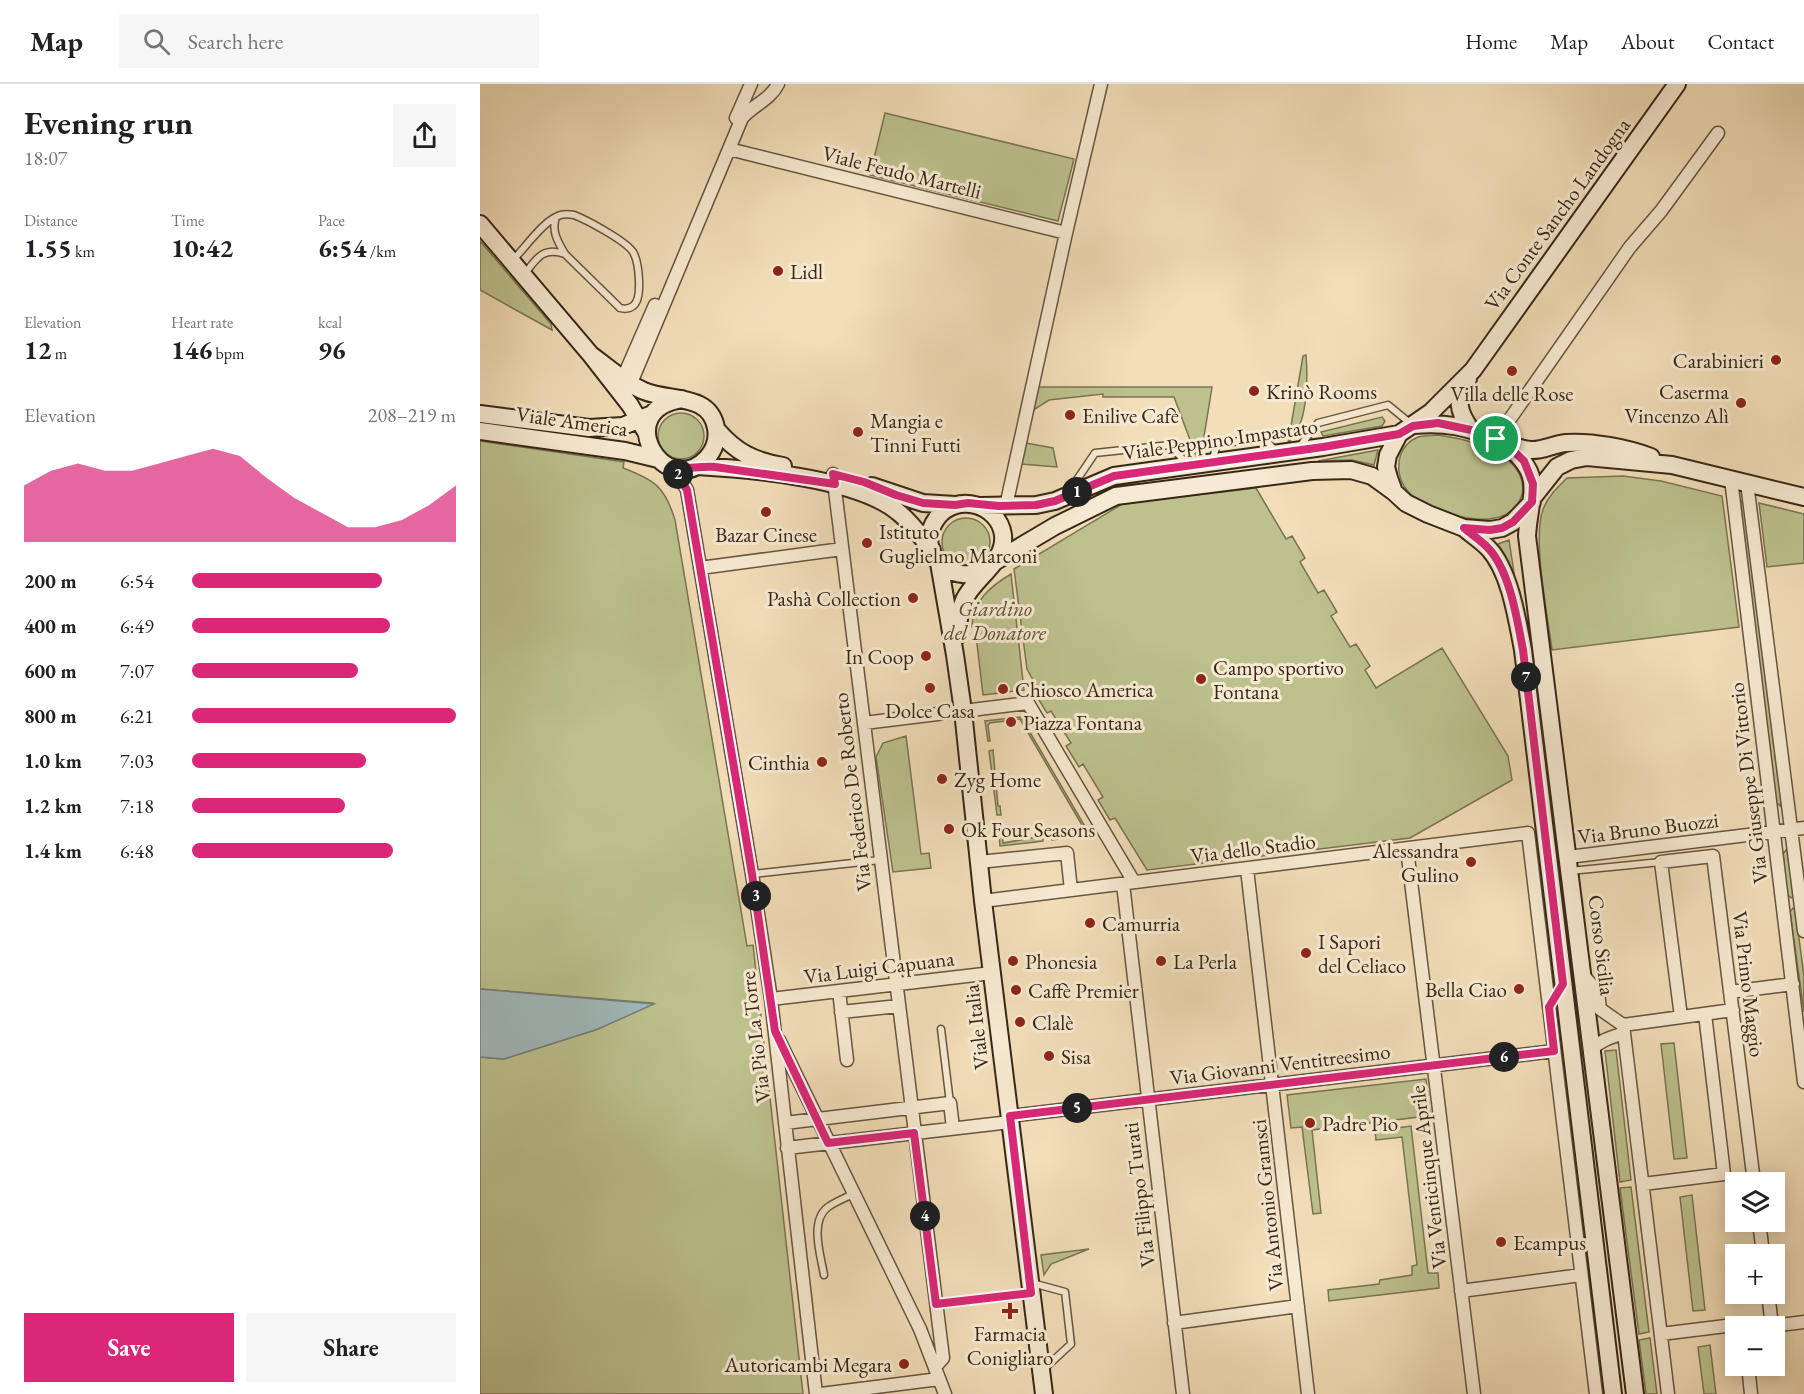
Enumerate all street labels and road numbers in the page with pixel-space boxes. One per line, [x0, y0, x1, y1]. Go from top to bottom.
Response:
street label: Via Conte Sancho Landogna [1478, 112, 1636, 316]
street label: Viale Feudo Martelli [820, 139, 984, 205]
street label: Viale America [514, 400, 630, 442]
street label: Viale Peppino Impastato [1121, 412, 1319, 466]
street label: Via Giuseppe Di Vittorio [1722, 681, 1774, 885]
street label: Via Federico De Roberto [826, 691, 878, 893]
street label: Via Bruno Buozzi [1576, 806, 1720, 850]
street label: Via dello Stadio [1189, 827, 1317, 869]
street label: Corso Sicilia [1582, 893, 1622, 997]
street label: Via Primo Maggio [1727, 910, 1771, 1058]
street label: Via Luigi Capuana [802, 944, 956, 990]
street label: Via Pio La Torre [734, 970, 776, 1104]
street label: Viale Italia [957, 982, 995, 1071]
street label: Via Giovanni Ventitreesimo [1168, 1037, 1392, 1091]
street label: Via Venticinque Aprile [1403, 1084, 1453, 1270]
street label: Via Antonio Gramsci [1245, 1118, 1289, 1292]
street label: Via Filippo Turati [1117, 1121, 1161, 1269]

